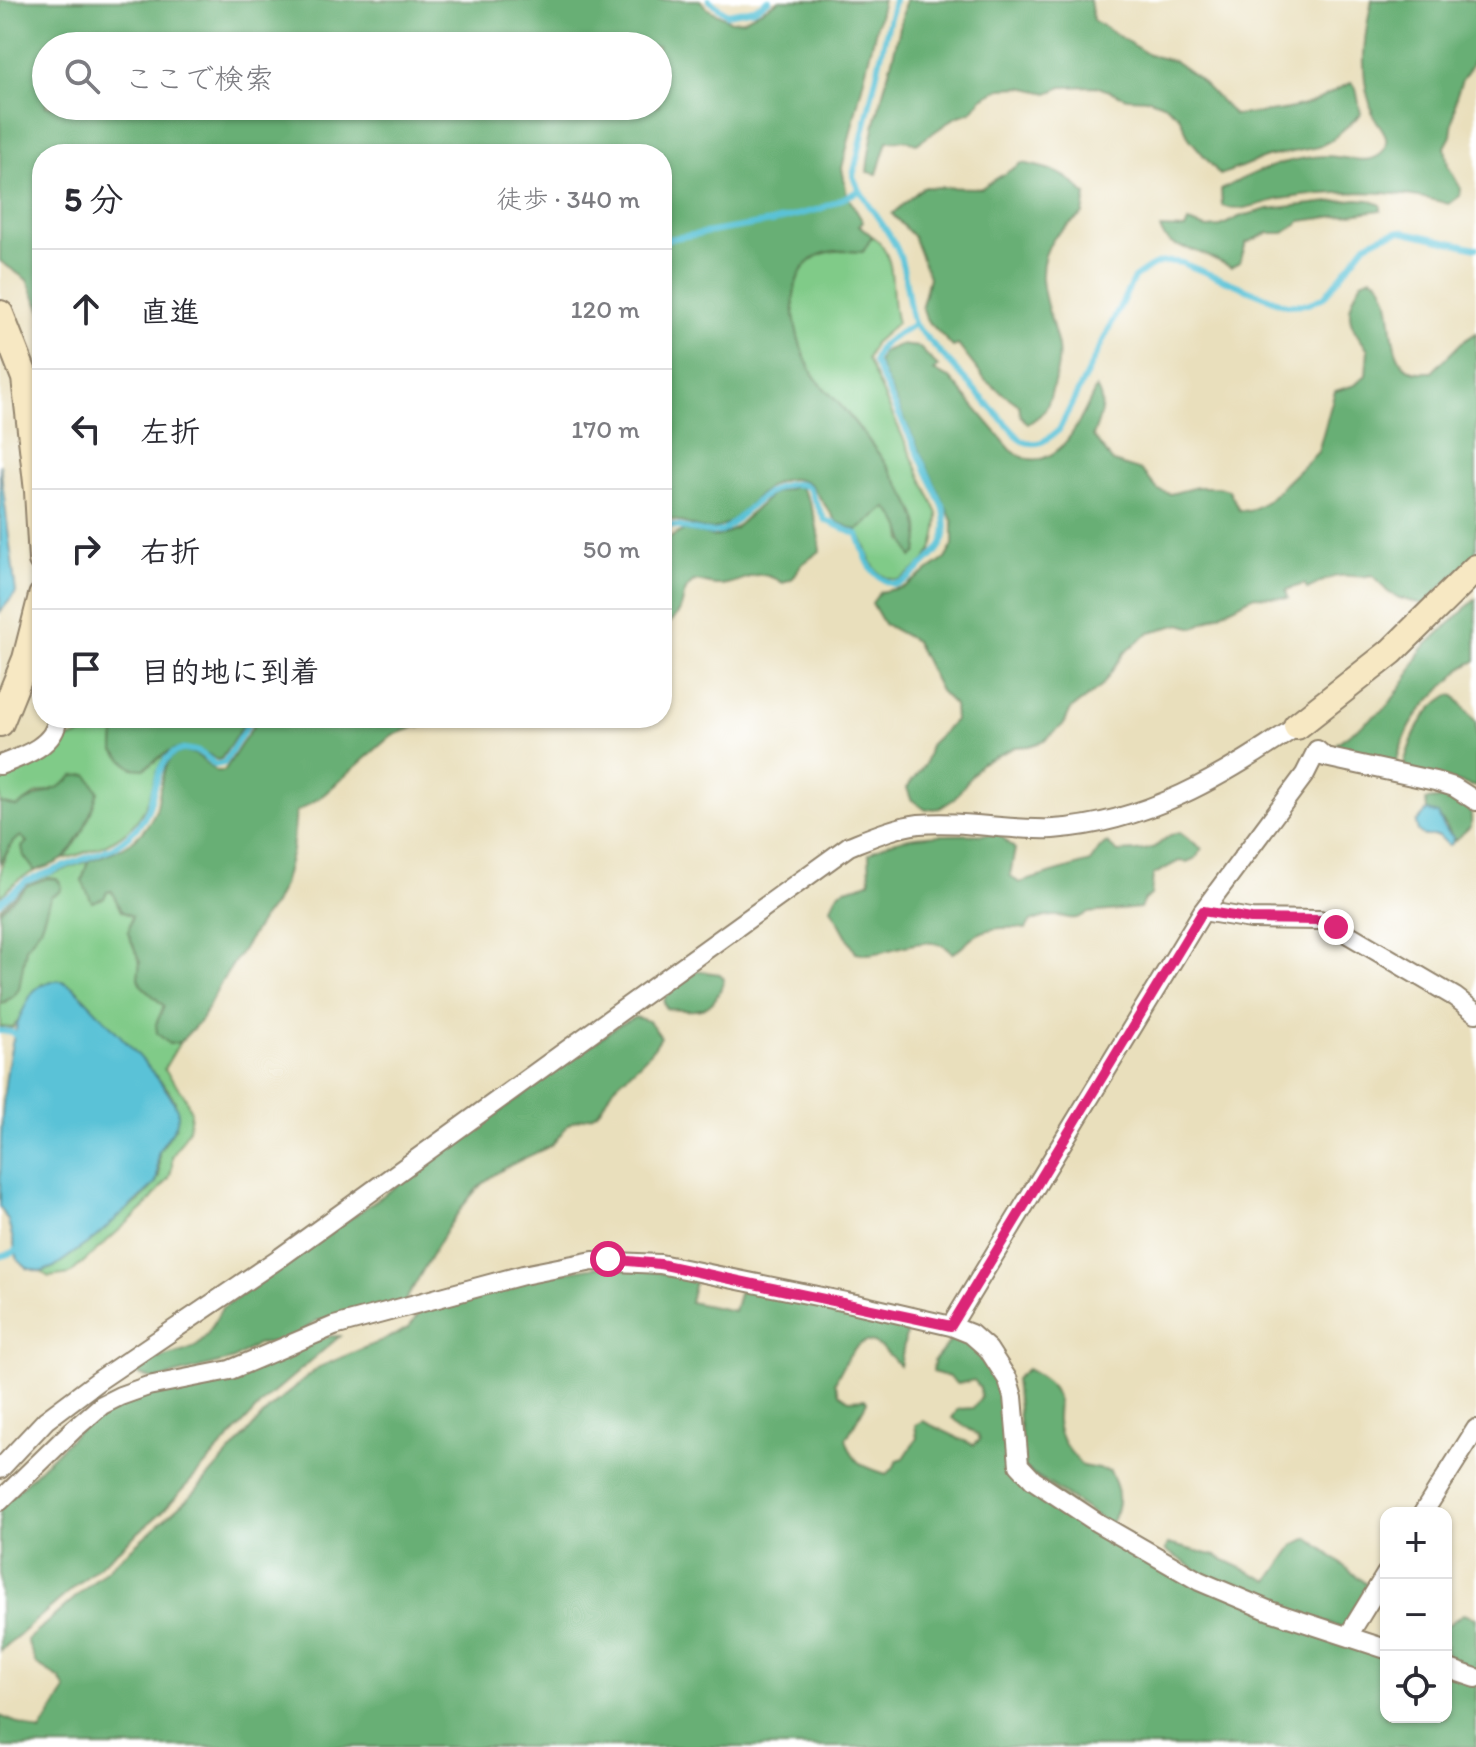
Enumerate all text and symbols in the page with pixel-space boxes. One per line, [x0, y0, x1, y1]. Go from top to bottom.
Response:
search box [32, 32, 672, 120]
icon: search [60, 54, 104, 98]
text: ここで検索 [124, 60, 274, 97]
text: 5 分 [64, 179, 124, 220]
text: 徒歩 · 340 m [497, 183, 640, 215]
icon: ahead [64, 287, 108, 331]
text: 直進 [140, 293, 200, 330]
text: 120 m [571, 293, 640, 325]
icon: left [64, 407, 108, 451]
text: 左折 [140, 413, 200, 450]
text: 170 m [571, 413, 640, 445]
icon: right [64, 527, 108, 571]
text: 右折 [140, 533, 200, 570]
text: 50 m [583, 533, 640, 565]
icon: arrive [64, 647, 108, 691]
text: 目的地に到着 [140, 653, 320, 690]
route end [1318, 909, 1354, 945]
route start [590, 1241, 626, 1277]
map controls [1380, 1507, 1452, 1723]
button: + [1380, 1507, 1452, 1579]
button: − [1380, 1579, 1452, 1651]
button: locate [1380, 1651, 1452, 1723]

